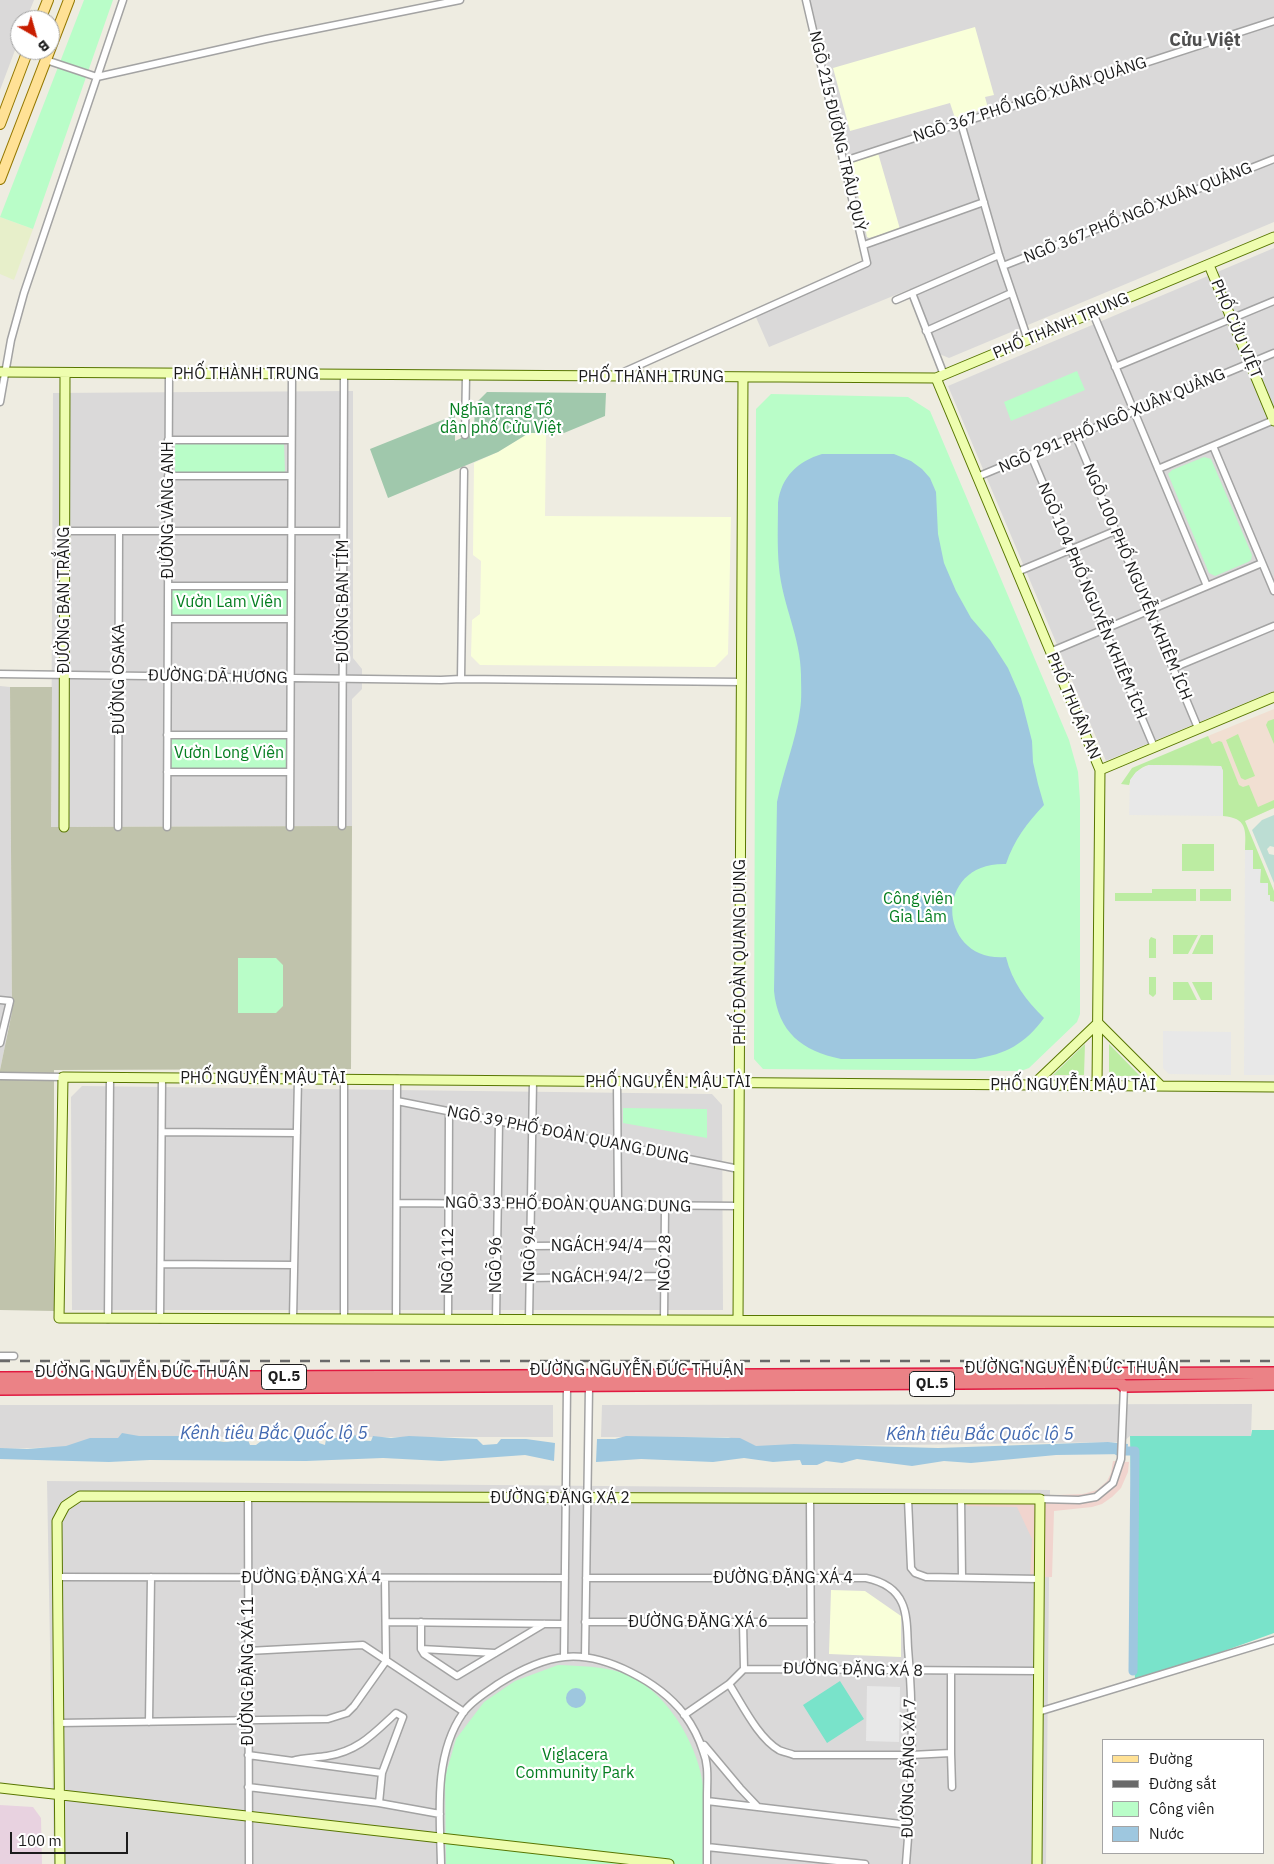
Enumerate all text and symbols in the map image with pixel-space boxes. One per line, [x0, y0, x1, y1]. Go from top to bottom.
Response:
north arrow [10, 10, 60, 60]
street label: NGÕ 215 ĐƯỜNG TRÂU QUỲ [805, 29, 869, 233]
district label: Cửu Việt [1169, 30, 1241, 52]
text: B [34, 36, 53, 56]
street label: NGÕ 367 PHỐ NGÔ XUÂN QUẢNG [911, 53, 1149, 147]
street label: NGÕ 367 PHỐ NGÔ XUÂN QUẢNG [1021, 158, 1255, 268]
street label: PHỐ CỬU VIỆT [1206, 276, 1266, 382]
street label: PHỐ THÀNH TRUNG [990, 289, 1132, 363]
street label: PHỐ THÀNH TRUNG [173, 364, 319, 384]
street label: NGÕ 291 PHỐ NGÔ XUÂN QUẢNG [996, 364, 1228, 478]
street label: PHỐ THÀNH TRUNG [578, 367, 724, 387]
park label: Nghĩa trang Tổ dân phố Cửu Việt [440, 400, 562, 438]
street label: ĐƯỜNG VÀNG ANH [158, 441, 178, 579]
street label: NGÕ 100 PHỐ NGUYỄN KHIÊM ÍCH [1078, 461, 1196, 703]
street label: NGÕ 104 PHỐ NGUYỄN KHIÊM ÍCH [1033, 480, 1151, 722]
street label: ĐƯỜNG BAN TRẮNG [54, 527, 74, 673]
street label: ĐƯỜNG BAN TÍM [333, 539, 353, 663]
park label: Vườn Lam Viên [176, 592, 282, 612]
street label: ĐƯỜNG OSAKA [109, 624, 129, 734]
street label: PHỐ THUẬN AN [1042, 650, 1104, 762]
street label: ĐƯỜNG DÃ HƯƠNG [148, 666, 288, 688]
park label: Vườn Long Viên [174, 743, 284, 763]
street label: PHỐ ĐOÀN QUANG DUNG [730, 859, 750, 1045]
park label: Công viên Gia Lâm [883, 889, 953, 927]
street label: PHỐ NGUYỄN MẬU TÀI [180, 1068, 346, 1088]
street label: PHỐ NGUYỄN MẬU TÀI [585, 1072, 751, 1092]
street label: PHỐ NGUYỄN MẬU TÀI [990, 1075, 1156, 1095]
street label: NGÕ 39 PHỐ ĐOÀN QUANG DUNG [445, 1102, 691, 1168]
street label: NGÕ 33 PHỐ ĐOÀN QUANG DUNG [445, 1193, 691, 1217]
street label: NGÕ 94 [520, 1225, 540, 1283]
street label: NGÕ 112 [438, 1228, 458, 1294]
street label: NGÕ 28 [655, 1234, 675, 1292]
street label: NGÁCH 94/4 [551, 1236, 643, 1256]
street label: NGÕ 96 [486, 1237, 506, 1293]
street label: NGÁCH 94/2 [551, 1267, 643, 1287]
street label: ĐƯỜNG NGUYỄN ĐỨC THUẬN [965, 1358, 1179, 1378]
street label: ĐƯỜNG NGUYỄN ĐỨC THUẬN [530, 1360, 744, 1380]
street label: ĐƯỜNG NGUYỄN ĐỨC THUẬN [35, 1362, 249, 1382]
road number: QL.5 [262, 1364, 306, 1390]
road number: QL.5 [910, 1372, 954, 1396]
water label: Kênh tiêu Bắc Quốc lộ 5 [180, 1423, 368, 1445]
water label: Kênh tiêu Bắc Quốc lộ 5 [886, 1424, 1074, 1446]
street label: ĐƯỜNG ĐẶNG XÁ 2 [490, 1488, 630, 1508]
street label: ĐƯỜNG ĐẶNG XÁ 4 [241, 1568, 381, 1588]
street label: ĐƯỜNG ĐẶNG XÁ 4 [713, 1568, 853, 1588]
street label: ĐƯỜNG ĐẶNG XÁ 11 [238, 1596, 258, 1746]
street label: ĐƯỜNG ĐẶNG XÁ 6 [628, 1612, 768, 1632]
street label: ĐƯỜNG ĐẶNG XÁ 8 [783, 1659, 923, 1681]
street label: ĐƯỜNG ĐẶNG XÁ 7 [898, 1698, 920, 1838]
legend [1102, 1739, 1264, 1854]
park label: Viglacera Community Park [516, 1745, 634, 1783]
text: Đường [1149, 1749, 1192, 1768]
text: Đường sắt [1149, 1774, 1217, 1793]
text: Công viên [1149, 1799, 1215, 1818]
scale bar [12, 1822, 130, 1854]
text: Nước [1149, 1824, 1184, 1843]
text: 100 m [18, 1831, 62, 1850]

